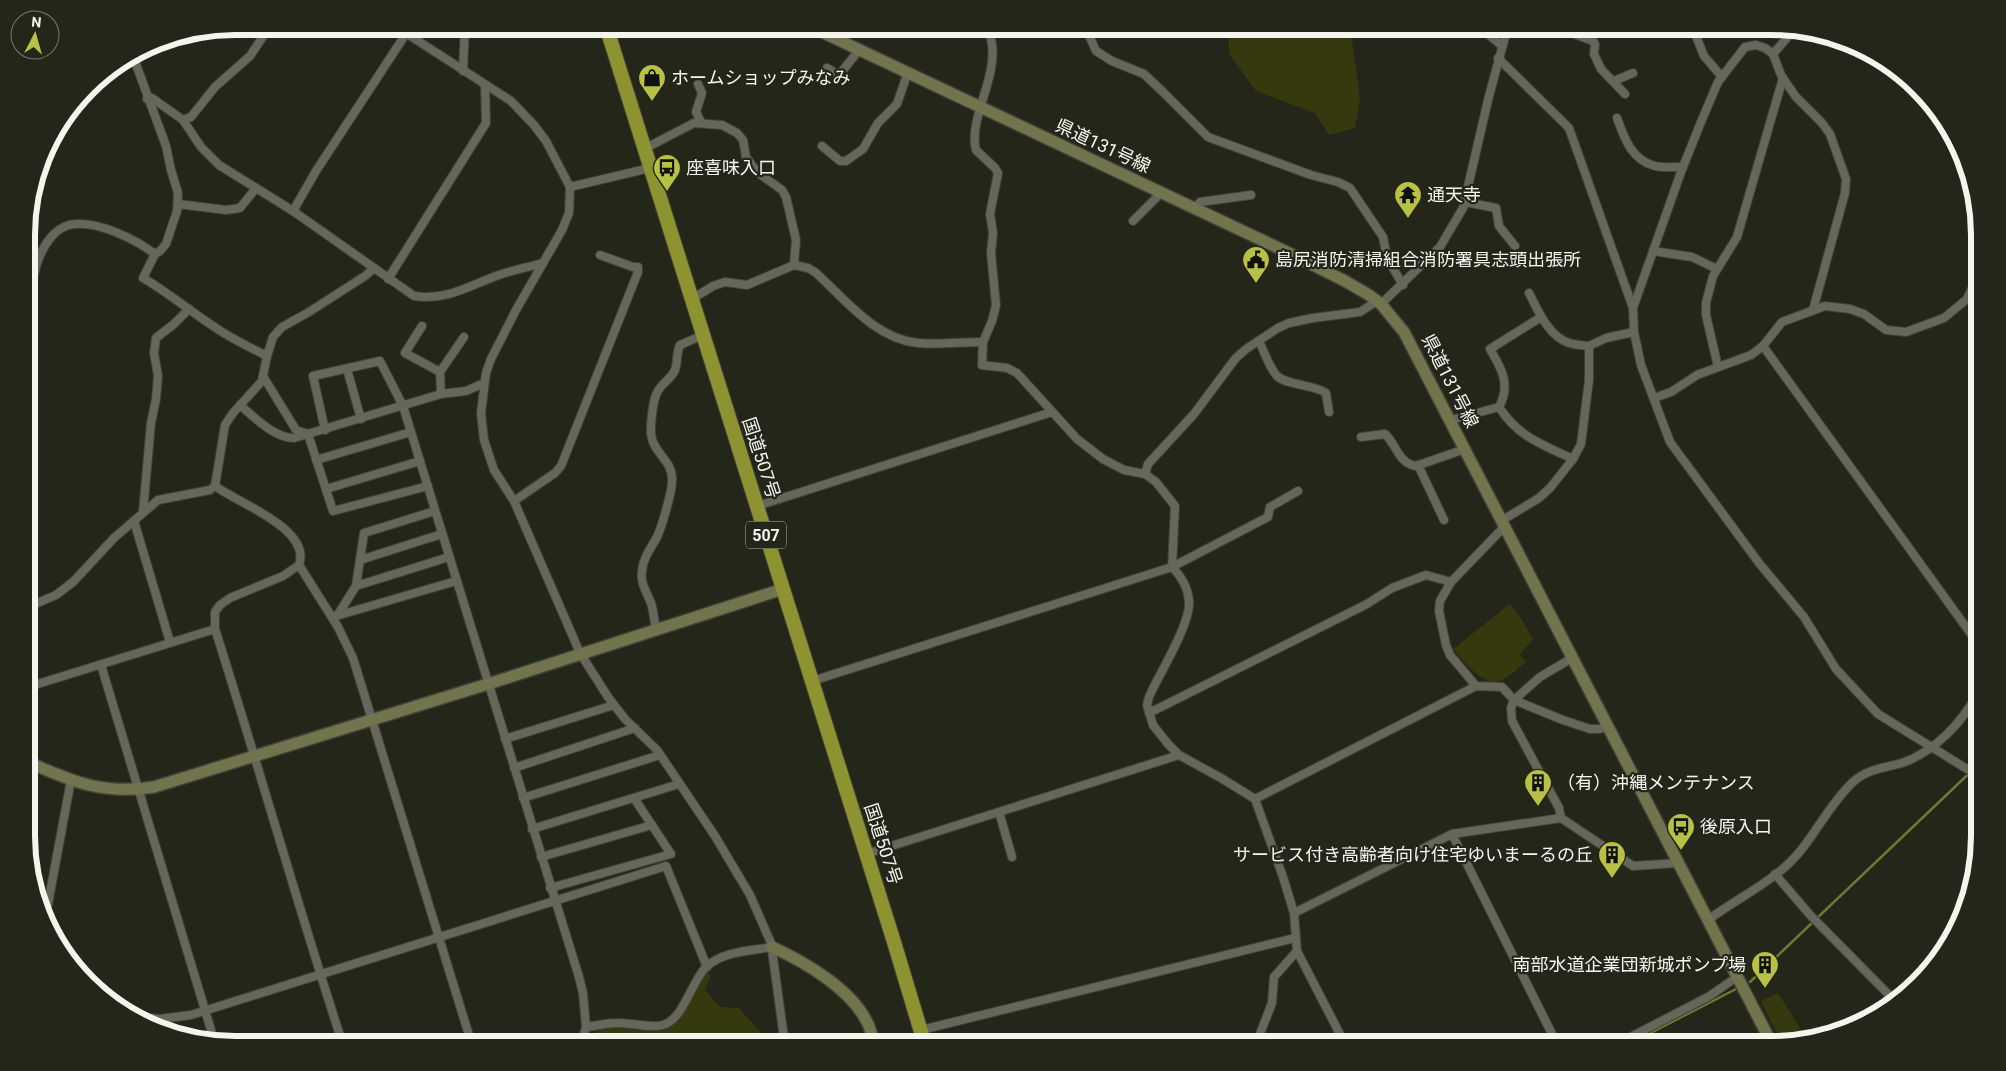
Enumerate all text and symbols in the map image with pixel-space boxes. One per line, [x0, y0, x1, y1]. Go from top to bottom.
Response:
north arrow [10, 10, 60, 60]
text: N [31, 14, 42, 31]
shop icon: ホームショップみなみ [637, 63, 667, 102]
place label: ホームショップみなみ [671, 67, 850, 88]
street label: 県道131号線 [1052, 114, 1154, 177]
bus stop icon: 座喜味入口 [652, 153, 682, 192]
place label: 座喜味入口 [686, 157, 776, 178]
temple icon: 通天寺 [1393, 180, 1423, 219]
place label: 通天寺 [1427, 184, 1481, 205]
public building icon: 島尻消防清掃組合消防署具志頭出張所 [1241, 245, 1271, 284]
place label: 島尻消防清掃組合消防署具志頭出張所 [1275, 249, 1581, 270]
street label: 県道131号線 [1418, 330, 1483, 431]
street label: 国道507号 [738, 414, 784, 501]
road number: 507 [746, 522, 786, 548]
building icon: （有）沖縄メンテナンス [1523, 768, 1553, 807]
place label: （有）沖縄メンテナンス [1557, 772, 1755, 793]
street label: 国道507号 [860, 800, 906, 887]
bus stop icon: 後原入口 [1666, 812, 1696, 851]
place label: 後原入口 [1700, 816, 1772, 837]
building icon: サービス付き高齢者向け住宅ゆいまーるの丘 [1597, 840, 1627, 879]
place label: サービス付き高齢者向け住宅ゆいまーるの丘 [1233, 844, 1593, 865]
building icon: 南部水道企業団新城ポンプ場 [1750, 950, 1780, 989]
place label: 南部水道企業団新城ポンプ場 [1513, 954, 1746, 975]

